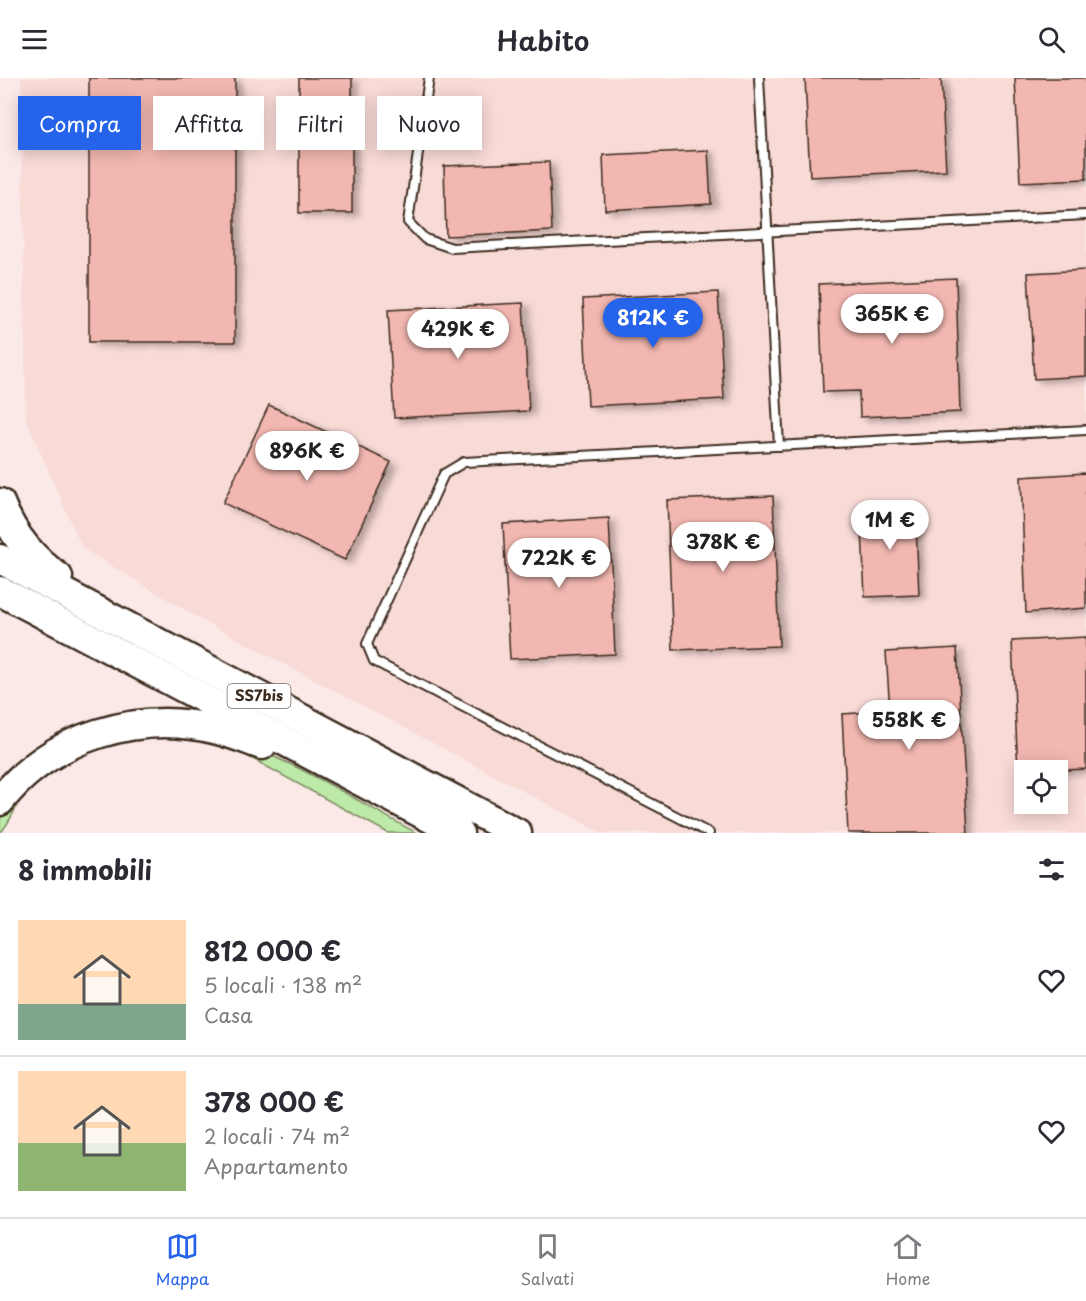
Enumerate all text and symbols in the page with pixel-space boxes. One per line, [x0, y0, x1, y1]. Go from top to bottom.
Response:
text: Habito [497, 19, 589, 60]
icon: menu [18, 23, 51, 56]
icon: search [1035, 23, 1068, 56]
chip: Compra [18, 96, 141, 150]
chip: Affitta [153, 96, 264, 150]
chip: Filtri [276, 96, 365, 150]
chip: Nuovo [377, 96, 482, 150]
pin: 365K € [843, 294, 941, 345]
pin: 812K € [604, 298, 702, 349]
text: 365K € [855, 298, 929, 328]
text: 812K € [617, 302, 689, 332]
pin: 429K € [409, 309, 507, 360]
text: 429K € [421, 313, 495, 343]
pin: 896K € [258, 431, 356, 482]
text: 896K € [269, 435, 345, 465]
pin: 1M € [854, 500, 926, 551]
text: 1M € [865, 504, 915, 534]
pin: 378K € [674, 522, 772, 573]
text: 378K € [686, 526, 760, 556]
pin: 722K € [510, 538, 608, 589]
text: 722K € [521, 542, 597, 572]
road number: SS7bis [228, 684, 290, 708]
pin: 558K € [860, 700, 958, 751]
text: 558K € [872, 704, 946, 734]
map controls [1014, 760, 1068, 814]
button: locate [1014, 760, 1068, 814]
text: 8 immobili [18, 850, 152, 889]
icon: filters [1035, 853, 1068, 886]
text: 812 000 € [204, 931, 341, 970]
icon: home [66, 944, 138, 1016]
icon: heart [1035, 964, 1068, 997]
text: 5 locali · 138 m² [204, 970, 362, 1000]
text: Casa [204, 1000, 253, 1030]
text: 378 000 € [204, 1082, 344, 1121]
icon: home [66, 1095, 138, 1167]
icon: heart [1035, 1115, 1068, 1148]
text: 2 locali · 74 m² [204, 1121, 350, 1151]
text: Appartamento [204, 1151, 348, 1181]
tab: Mappa [156, 1230, 209, 1290]
tab: Salvati [521, 1230, 574, 1290]
tab: Home [886, 1230, 930, 1290]

